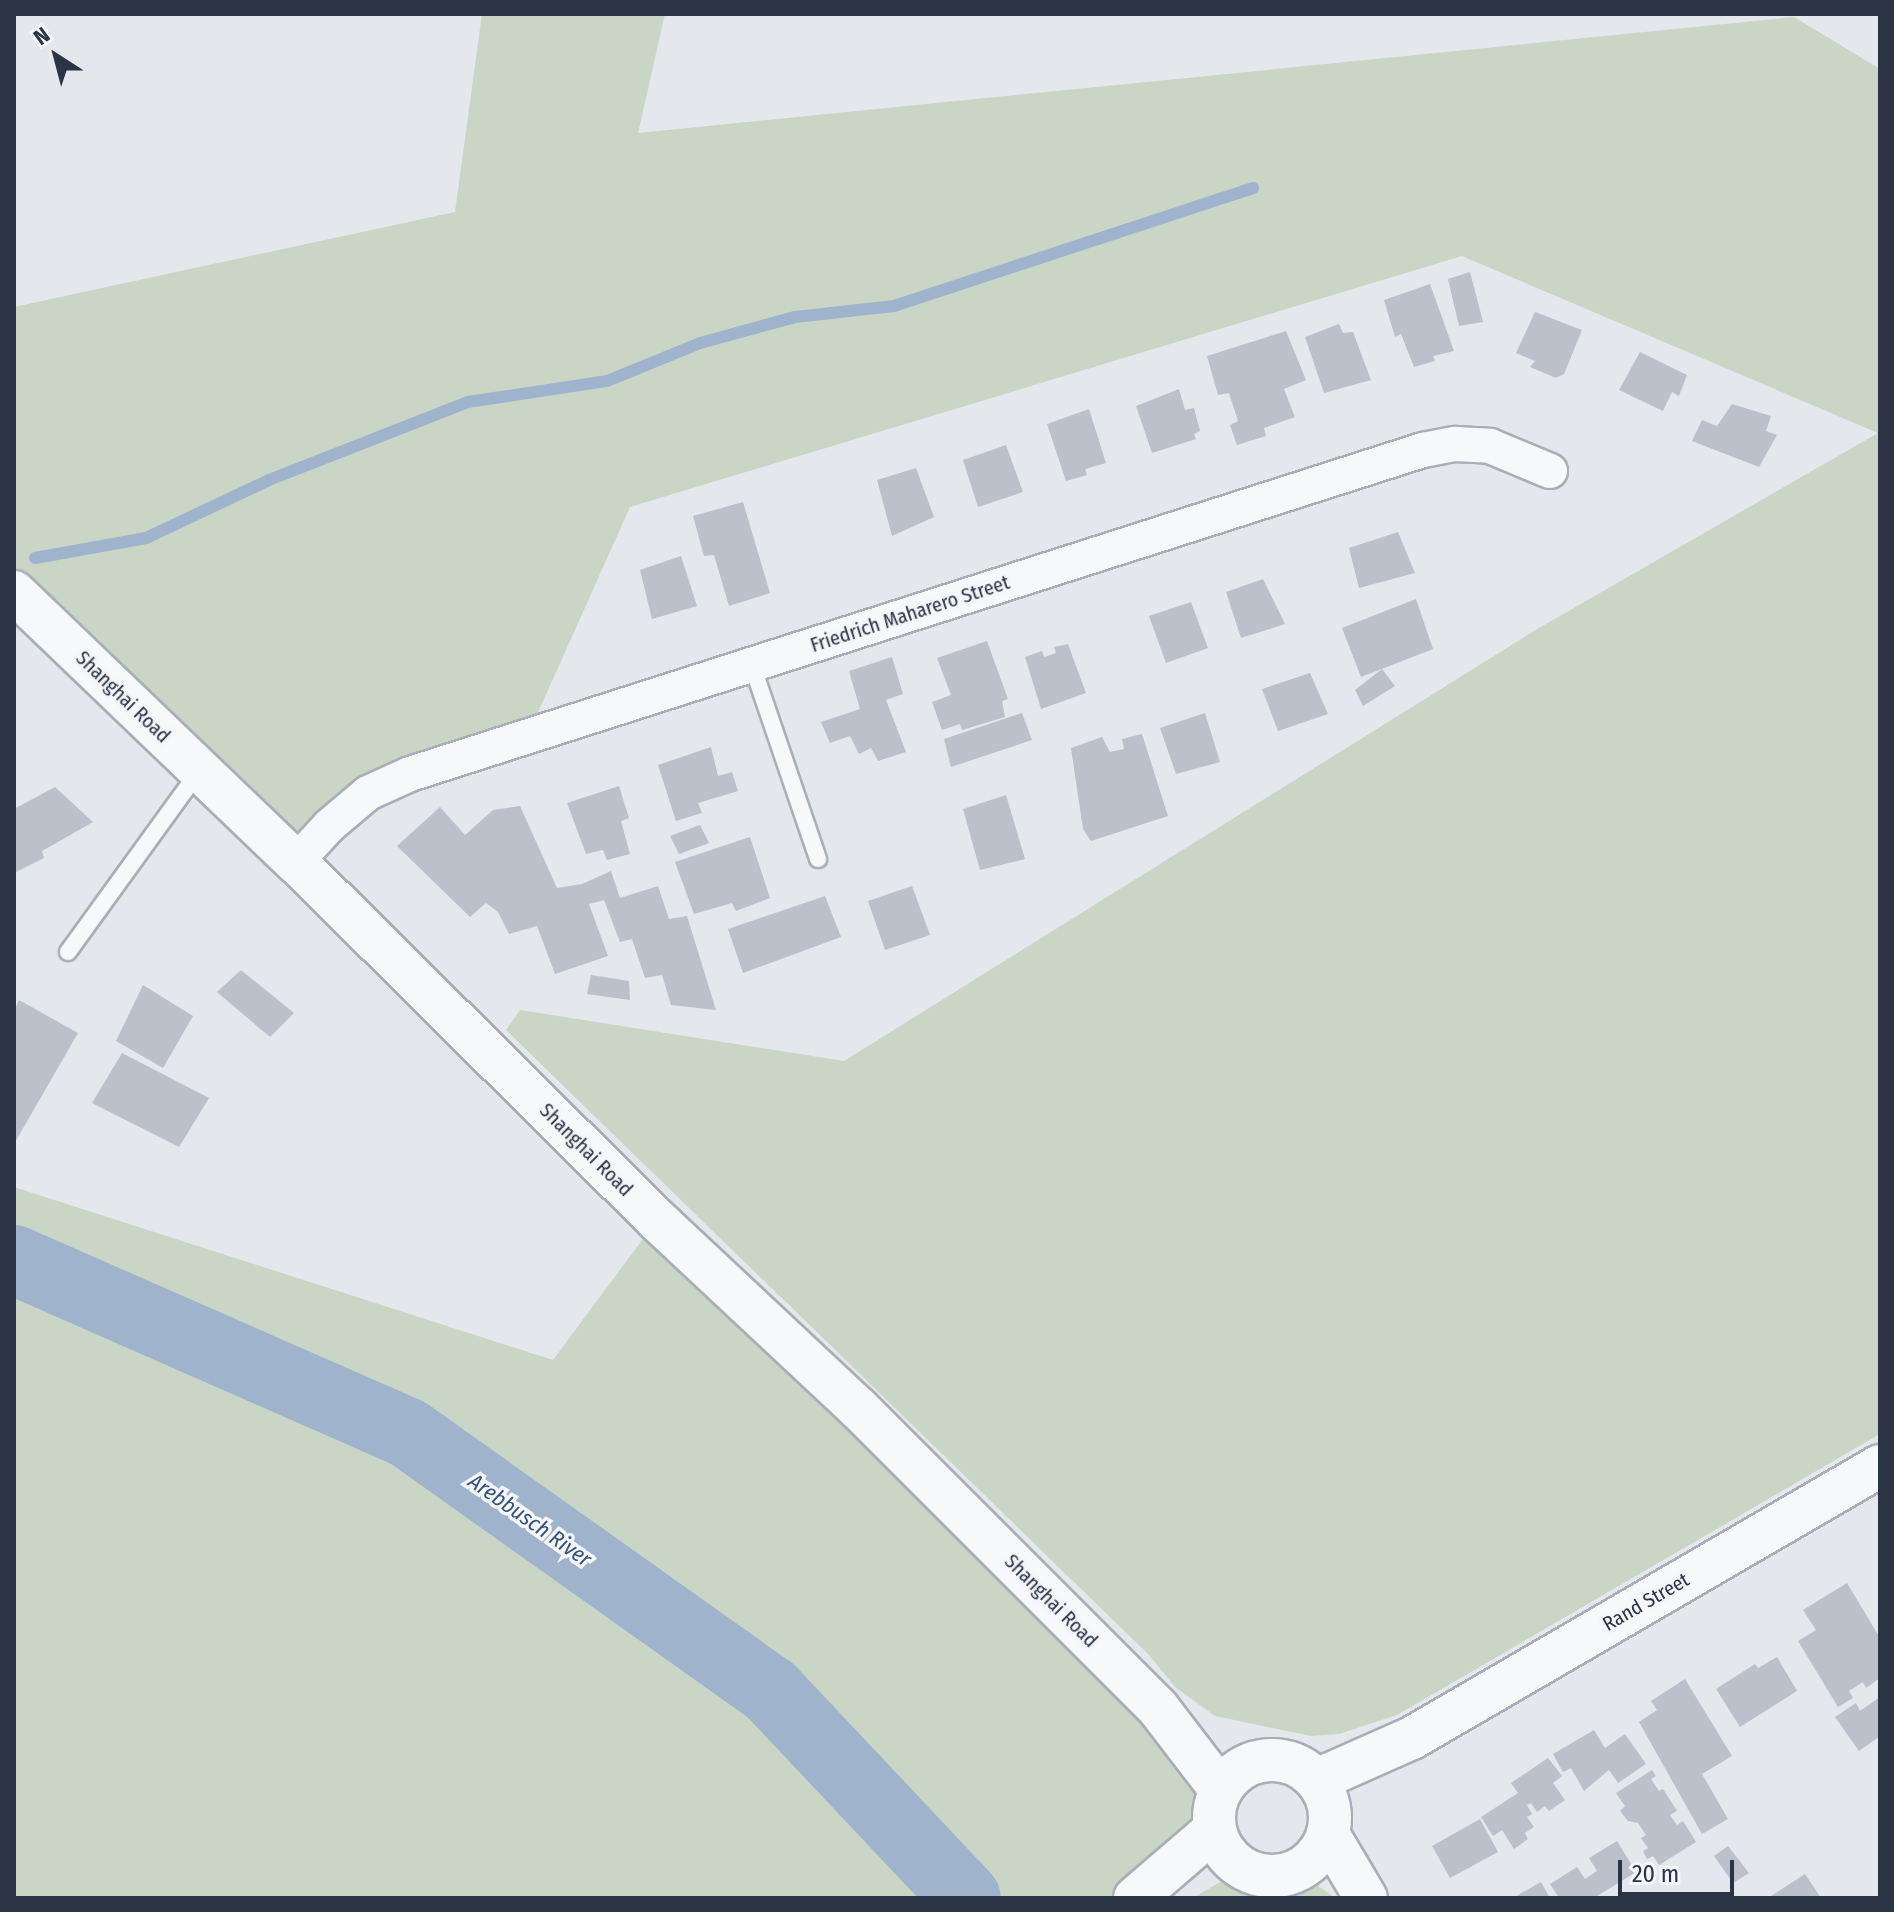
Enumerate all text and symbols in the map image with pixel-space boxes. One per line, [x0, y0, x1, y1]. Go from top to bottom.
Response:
north arrow [16, 16, 96, 96]
text: N [28, 21, 55, 51]
street label: Friedrich Maharero Street [807, 570, 1013, 658]
street label: Shanghai Road [71, 646, 175, 748]
street label: Shanghai Road [534, 1098, 638, 1202]
water label: Arebbusch River [463, 1468, 597, 1572]
street label: Shanghai Road [999, 1549, 1103, 1653]
street label: Rand Street [1599, 1568, 1693, 1636]
scale bar [1622, 1844, 1738, 1894]
text: 20 m [1632, 1860, 1679, 1888]

